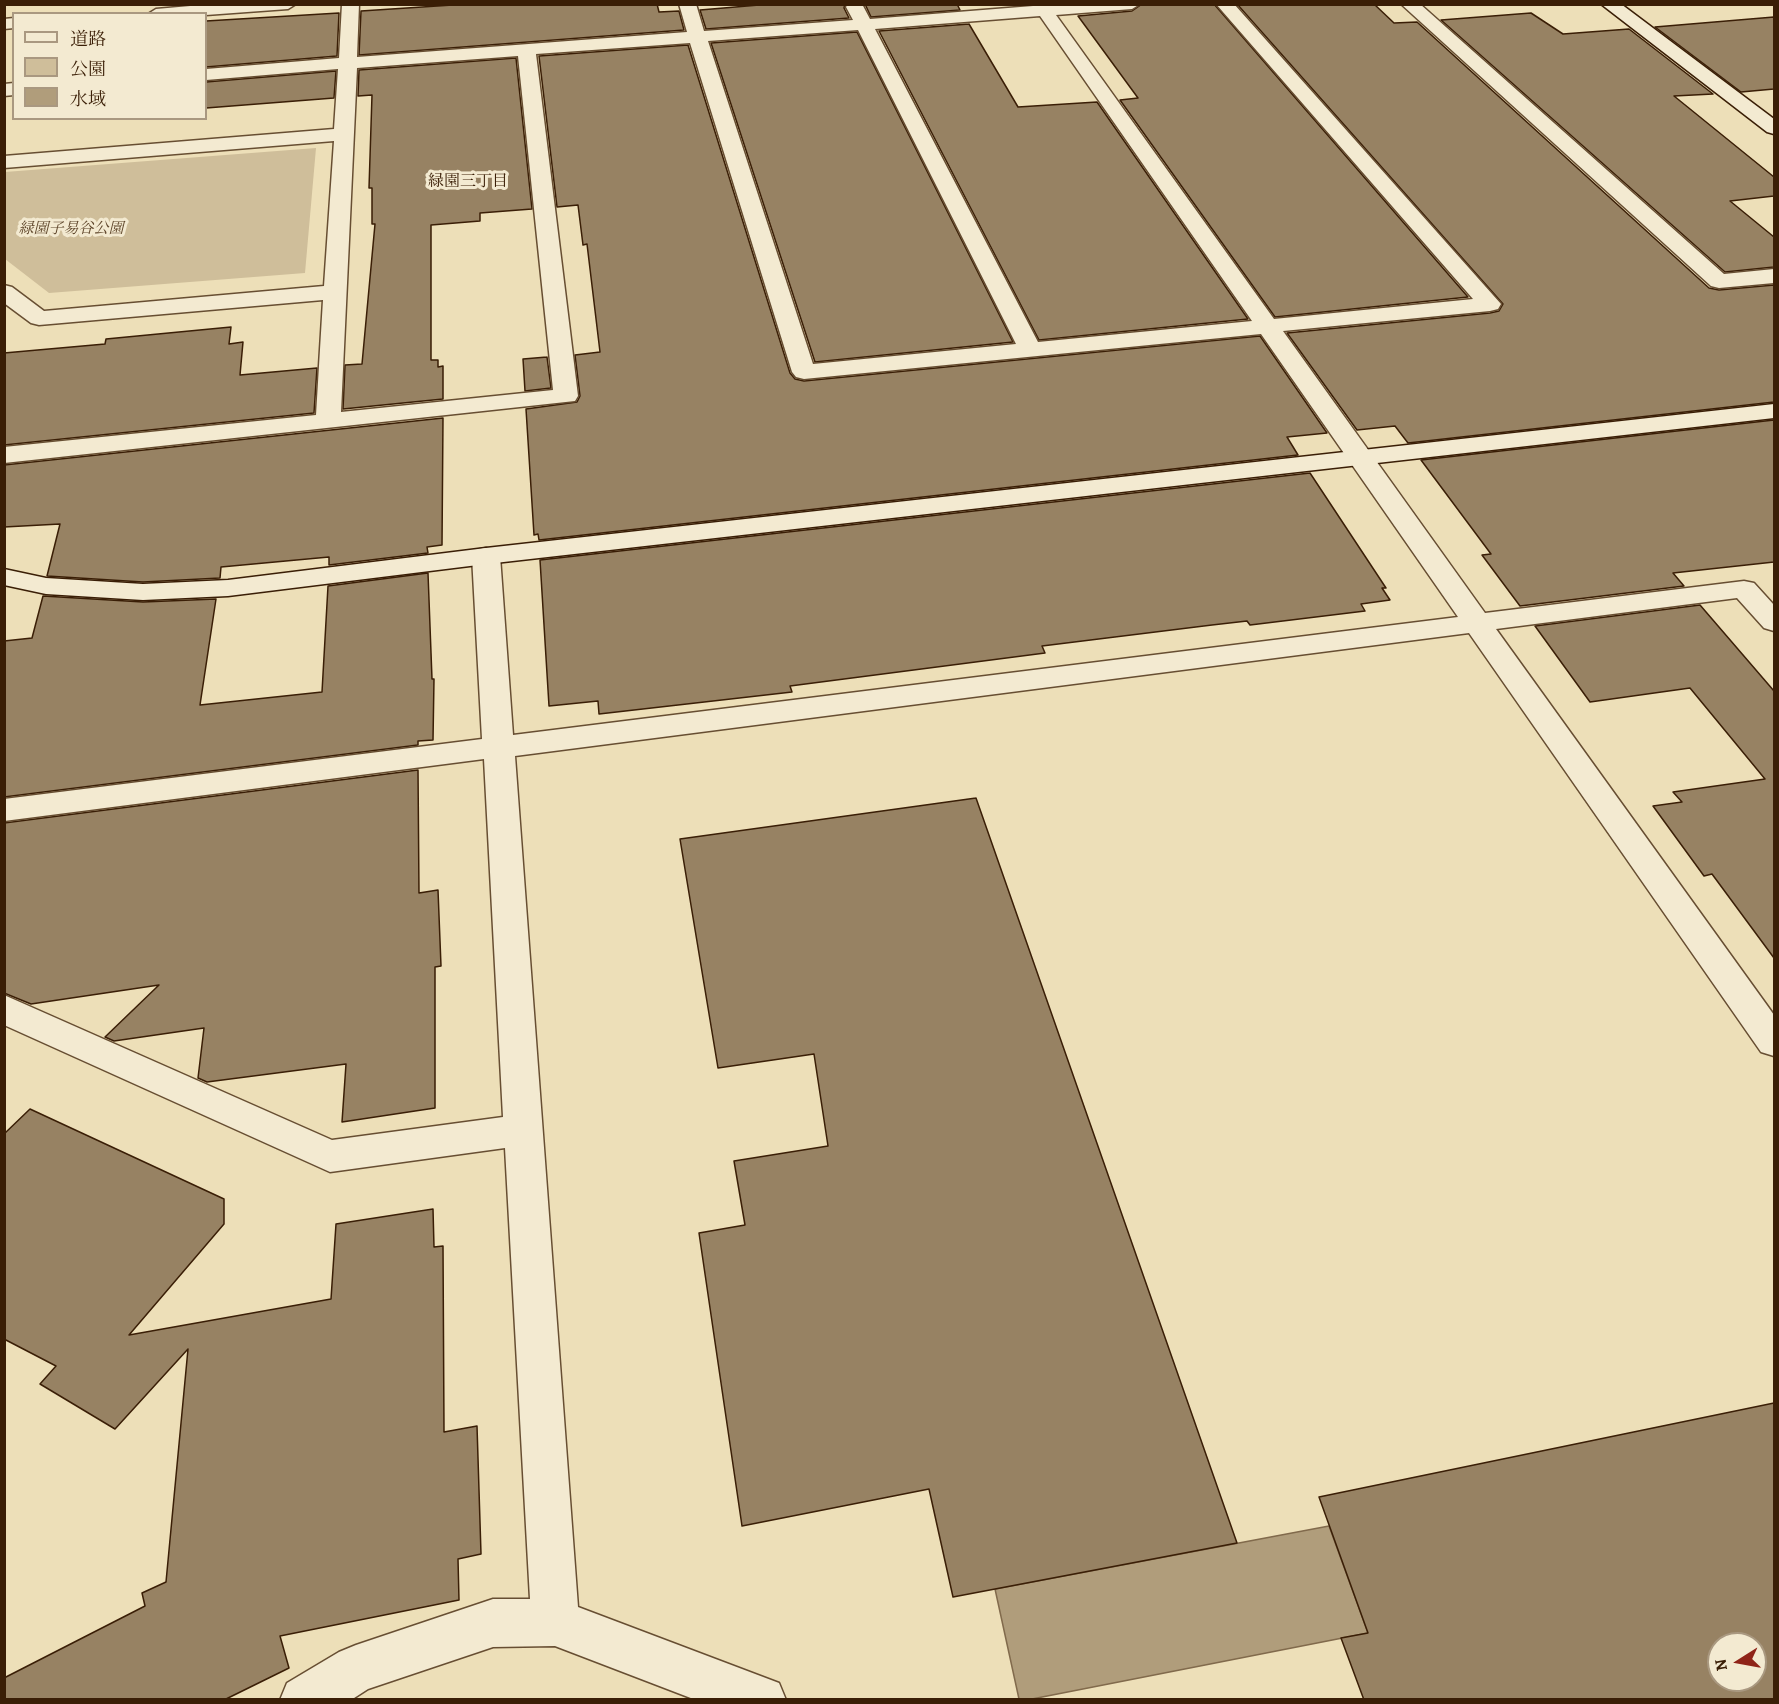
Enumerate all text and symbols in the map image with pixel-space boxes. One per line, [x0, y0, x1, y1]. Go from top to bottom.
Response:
legend [12, 12, 207, 120]
text: 道路 [70, 27, 106, 51]
text: 公園 [70, 57, 106, 81]
text: 水域 [70, 87, 106, 111]
district label: 緑園三丁目 [428, 172, 508, 192]
park label: 緑園子易谷公園 [19, 220, 123, 238]
north arrow [1707, 1632, 1767, 1692]
text: N [1709, 1657, 1733, 1673]

